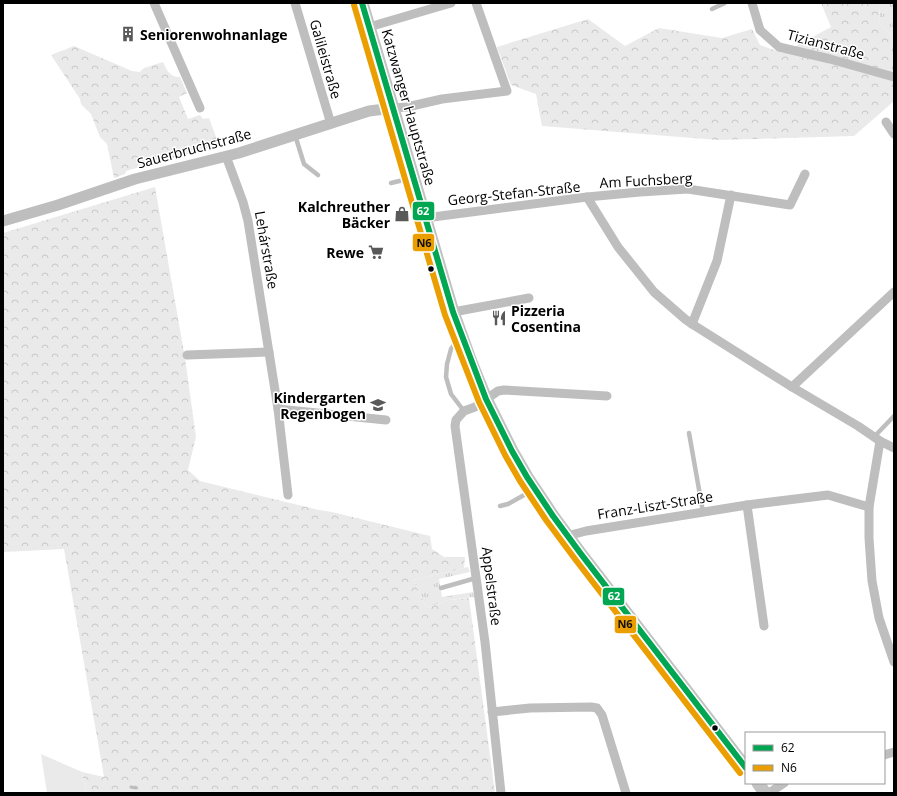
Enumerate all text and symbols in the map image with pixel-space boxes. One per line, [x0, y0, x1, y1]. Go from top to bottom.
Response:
street label: Galileistraße [306, 17, 346, 101]
building icon: Seniorenwohnanlage [119, 25, 137, 43]
place label: Seniorenwohnanlage [140, 25, 288, 44]
street label: Tizianstraße [785, 25, 867, 63]
street label: Katzwanger Hauptstraße [378, 27, 440, 188]
street label: Sauerbruchstraße [135, 124, 253, 172]
street label: Am Fuchsberg [599, 168, 693, 192]
street label: Georg-Stefan-Straße [447, 177, 581, 209]
place label: Kalchreuther Bäcker [298, 197, 391, 232]
line badge: 62 [412, 201, 435, 221]
text: 62 [417, 203, 429, 218]
shop icon: Kalchreuther Bäcker [393, 205, 411, 223]
street label: Lehárstraße [251, 209, 283, 291]
line badge: N6 [412, 233, 435, 252]
text: N6 [416, 235, 432, 250]
place label: Rewe [326, 243, 364, 262]
supermarket icon: Rewe [367, 243, 385, 261]
unlabelled marker [426, 264, 436, 274]
place label: Pizzeria Cosentina [511, 301, 581, 336]
restaurant icon: Pizzeria Cosentina [490, 309, 508, 327]
place label: Kindergarten Regenbogen [273, 388, 366, 423]
school or university icon: Kindergarten Regenbogen [369, 396, 387, 414]
street label: Franz-Liszt-Straße [596, 486, 714, 524]
street label: Appelstraße [478, 546, 506, 627]
line badge: 62 [602, 587, 625, 606]
text: 62 [608, 588, 620, 603]
line badge: N6 [614, 615, 637, 634]
text: N6 [617, 616, 633, 631]
unlabelled marker [710, 723, 720, 733]
legend [745, 732, 885, 784]
text: 62 [781, 739, 795, 756]
text: N6 [781, 759, 797, 776]

